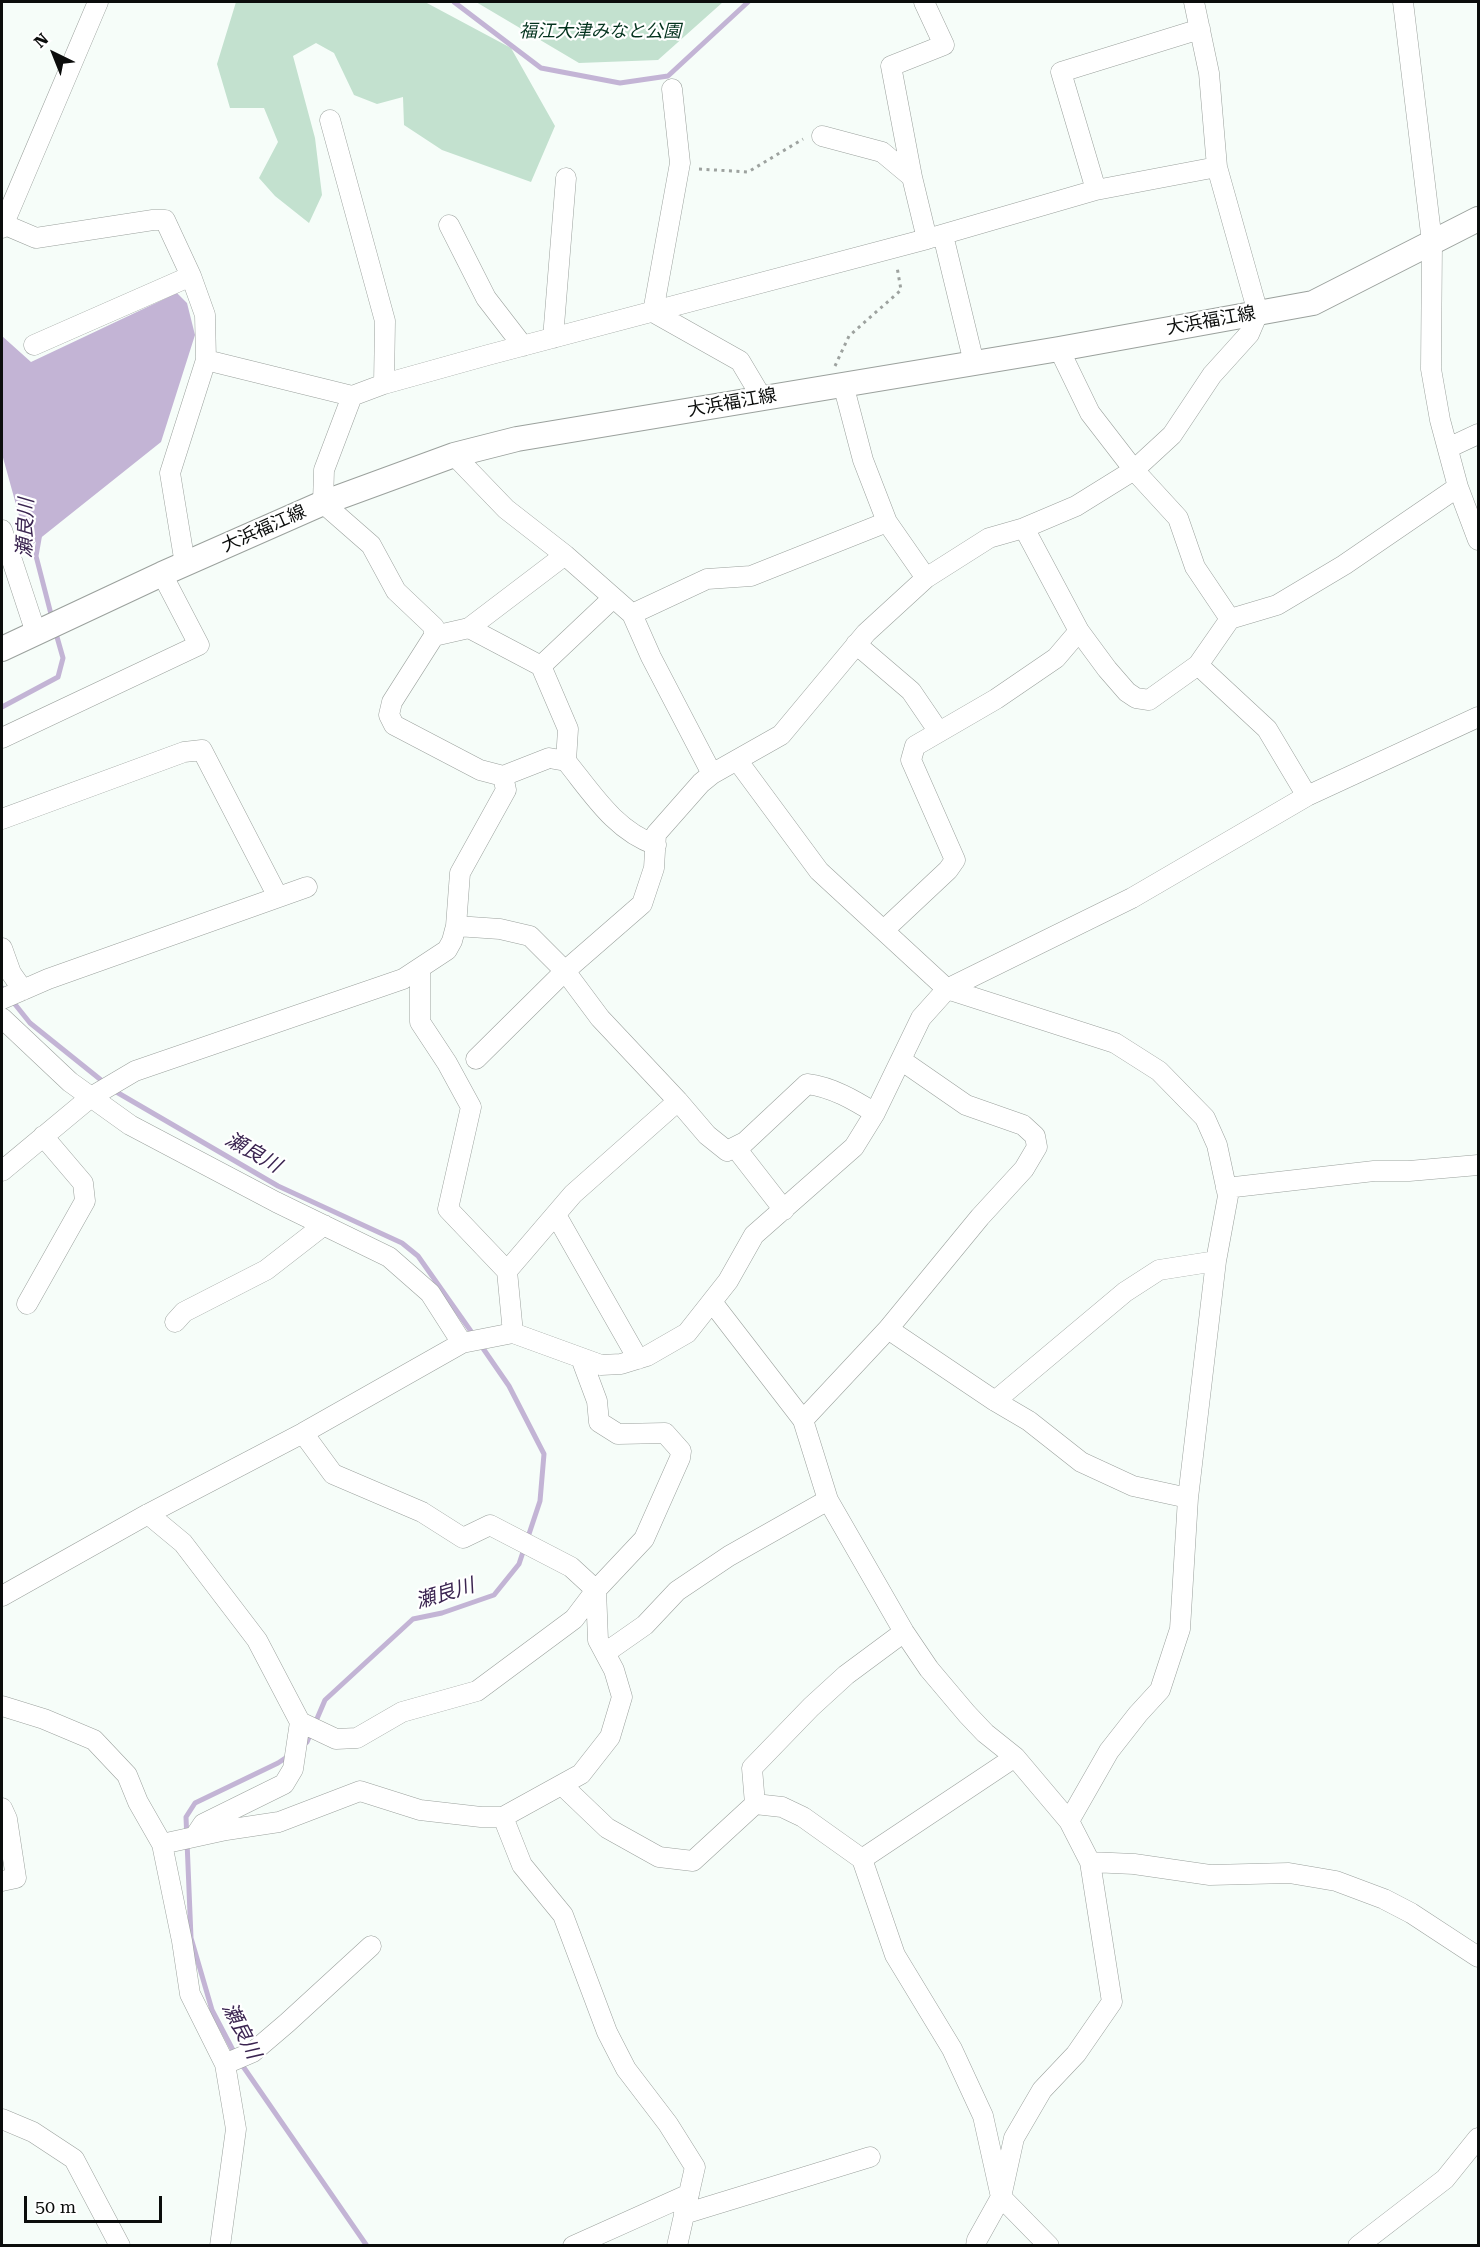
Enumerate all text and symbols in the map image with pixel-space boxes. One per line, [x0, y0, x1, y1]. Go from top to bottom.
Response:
park label: 福江大津みなと公園 [519, 21, 681, 43]
north arrow [24, 24, 84, 84]
text: N [30, 29, 52, 52]
street label: 大浜福江線 [1165, 303, 1257, 339]
street label: 大浜福江線 [686, 385, 778, 421]
water label: 瀬良川 [13, 498, 39, 558]
street label: 大浜福江線 [218, 501, 310, 557]
water label: 瀬良川 [221, 1128, 285, 1178]
water label: 瀬良川 [413, 1574, 477, 1614]
water label: 瀬良川 [217, 1999, 265, 2063]
scale bar [27, 2184, 165, 2222]
text: 50 m [35, 2196, 76, 2217]

